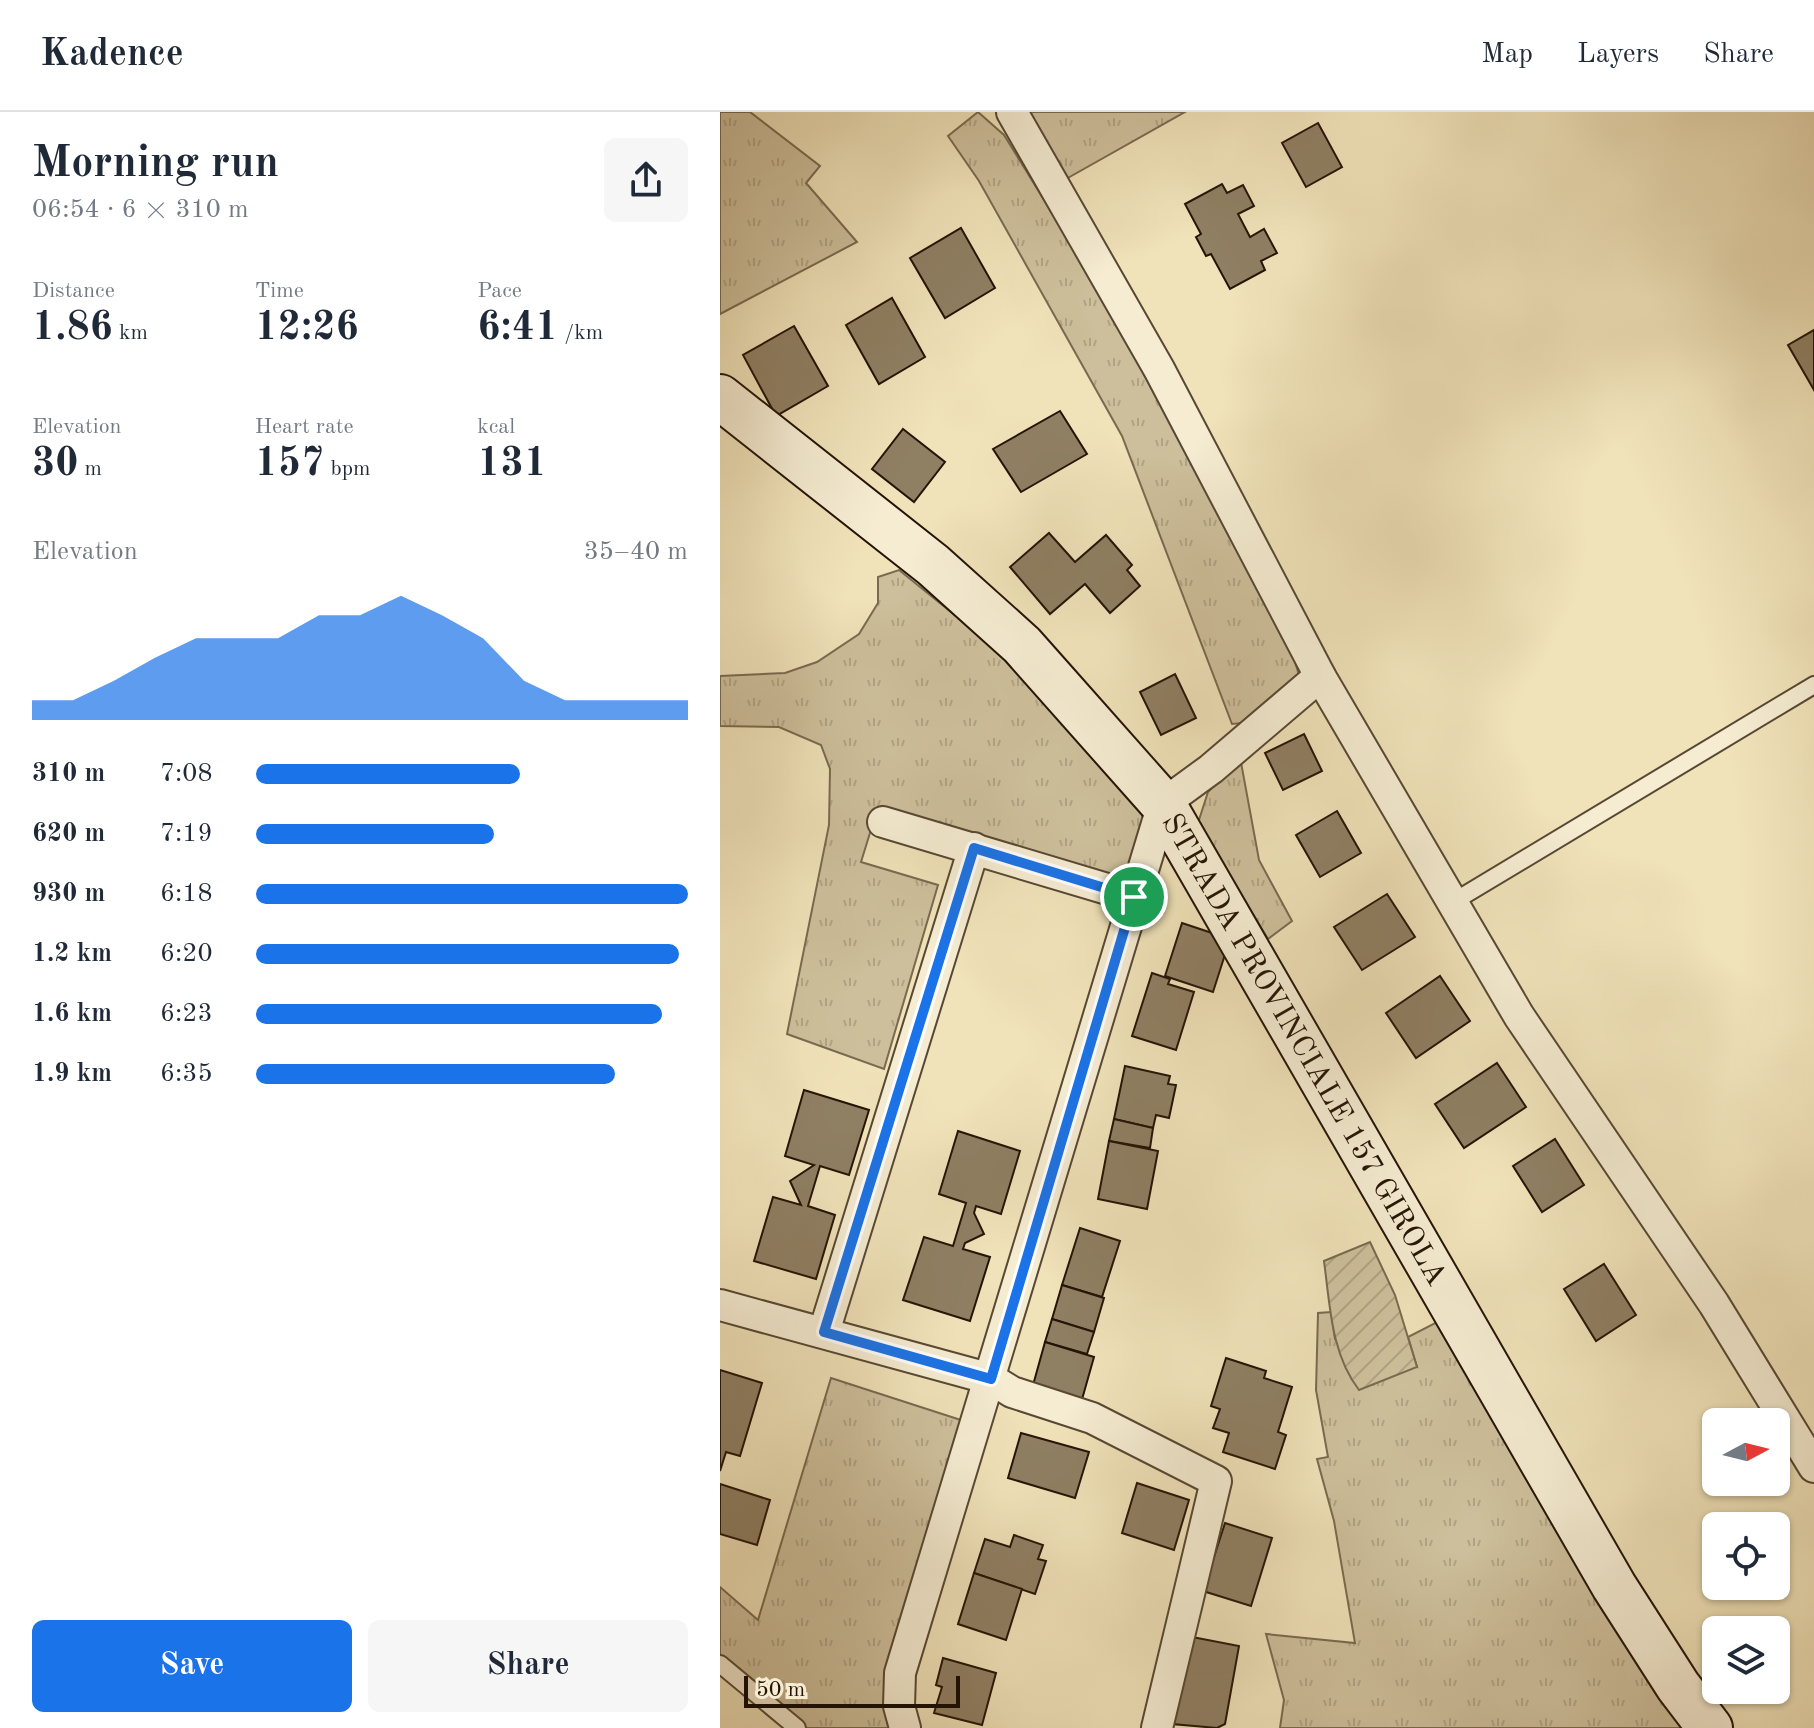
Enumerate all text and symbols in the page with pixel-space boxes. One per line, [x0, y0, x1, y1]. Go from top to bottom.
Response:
text: Kadence [40, 36, 184, 74]
text: Map [1481, 41, 1533, 69]
text: Layers [1577, 41, 1659, 69]
text: Share [1703, 41, 1774, 69]
button: share [604, 138, 688, 222]
text: Morning run [32, 142, 279, 186]
text: 06:54 · 6 × 310 m [32, 197, 249, 223]
text: Distance [32, 280, 115, 302]
text: Time [255, 280, 304, 302]
text: Pace [477, 280, 522, 302]
text: 1.86 [32, 309, 113, 349]
text: 12:26 [255, 309, 359, 349]
text: 6:41 [477, 309, 558, 349]
text: km [113, 322, 148, 344]
text: /km [558, 322, 603, 344]
text: Elevation [32, 416, 122, 438]
text: Heart rate [255, 416, 354, 438]
text: kcal [477, 416, 515, 438]
text: 30 [32, 445, 78, 485]
text: 157 [255, 445, 324, 485]
text: 131 [477, 445, 547, 485]
text: m [78, 458, 102, 480]
text: bpm [324, 458, 371, 480]
text: Elevation [32, 539, 138, 565]
text: 35–40 m [584, 539, 688, 565]
text: 310 m [32, 761, 105, 787]
text: 7:08 [160, 761, 213, 787]
street label: STRADA PROVINCIALE 157 GIROLA [1155, 809, 1451, 1291]
text: 620 m [32, 821, 105, 847]
text: 7:19 [160, 821, 213, 847]
pin [1100, 863, 1168, 931]
icon: arrive [1112, 875, 1156, 919]
text: 930 m [32, 881, 105, 907]
text: 6:18 [160, 881, 213, 907]
text: 1.2 km [32, 941, 112, 967]
text: 6:20 [160, 941, 213, 967]
text: 1.6 km [32, 1001, 112, 1027]
text: 6:23 [160, 1001, 213, 1027]
text: 1.9 km [32, 1061, 112, 1087]
text: 6:35 [160, 1061, 213, 1087]
north arrow [1702, 1408, 1790, 1496]
map controls [1702, 1408, 1790, 1704]
button: locate [1702, 1512, 1790, 1600]
button: layers [1702, 1616, 1790, 1704]
button: Save [32, 1620, 352, 1712]
button: Share [368, 1620, 688, 1712]
scale bar [744, 1672, 960, 1708]
text: 50 m [756, 1679, 805, 1701]

